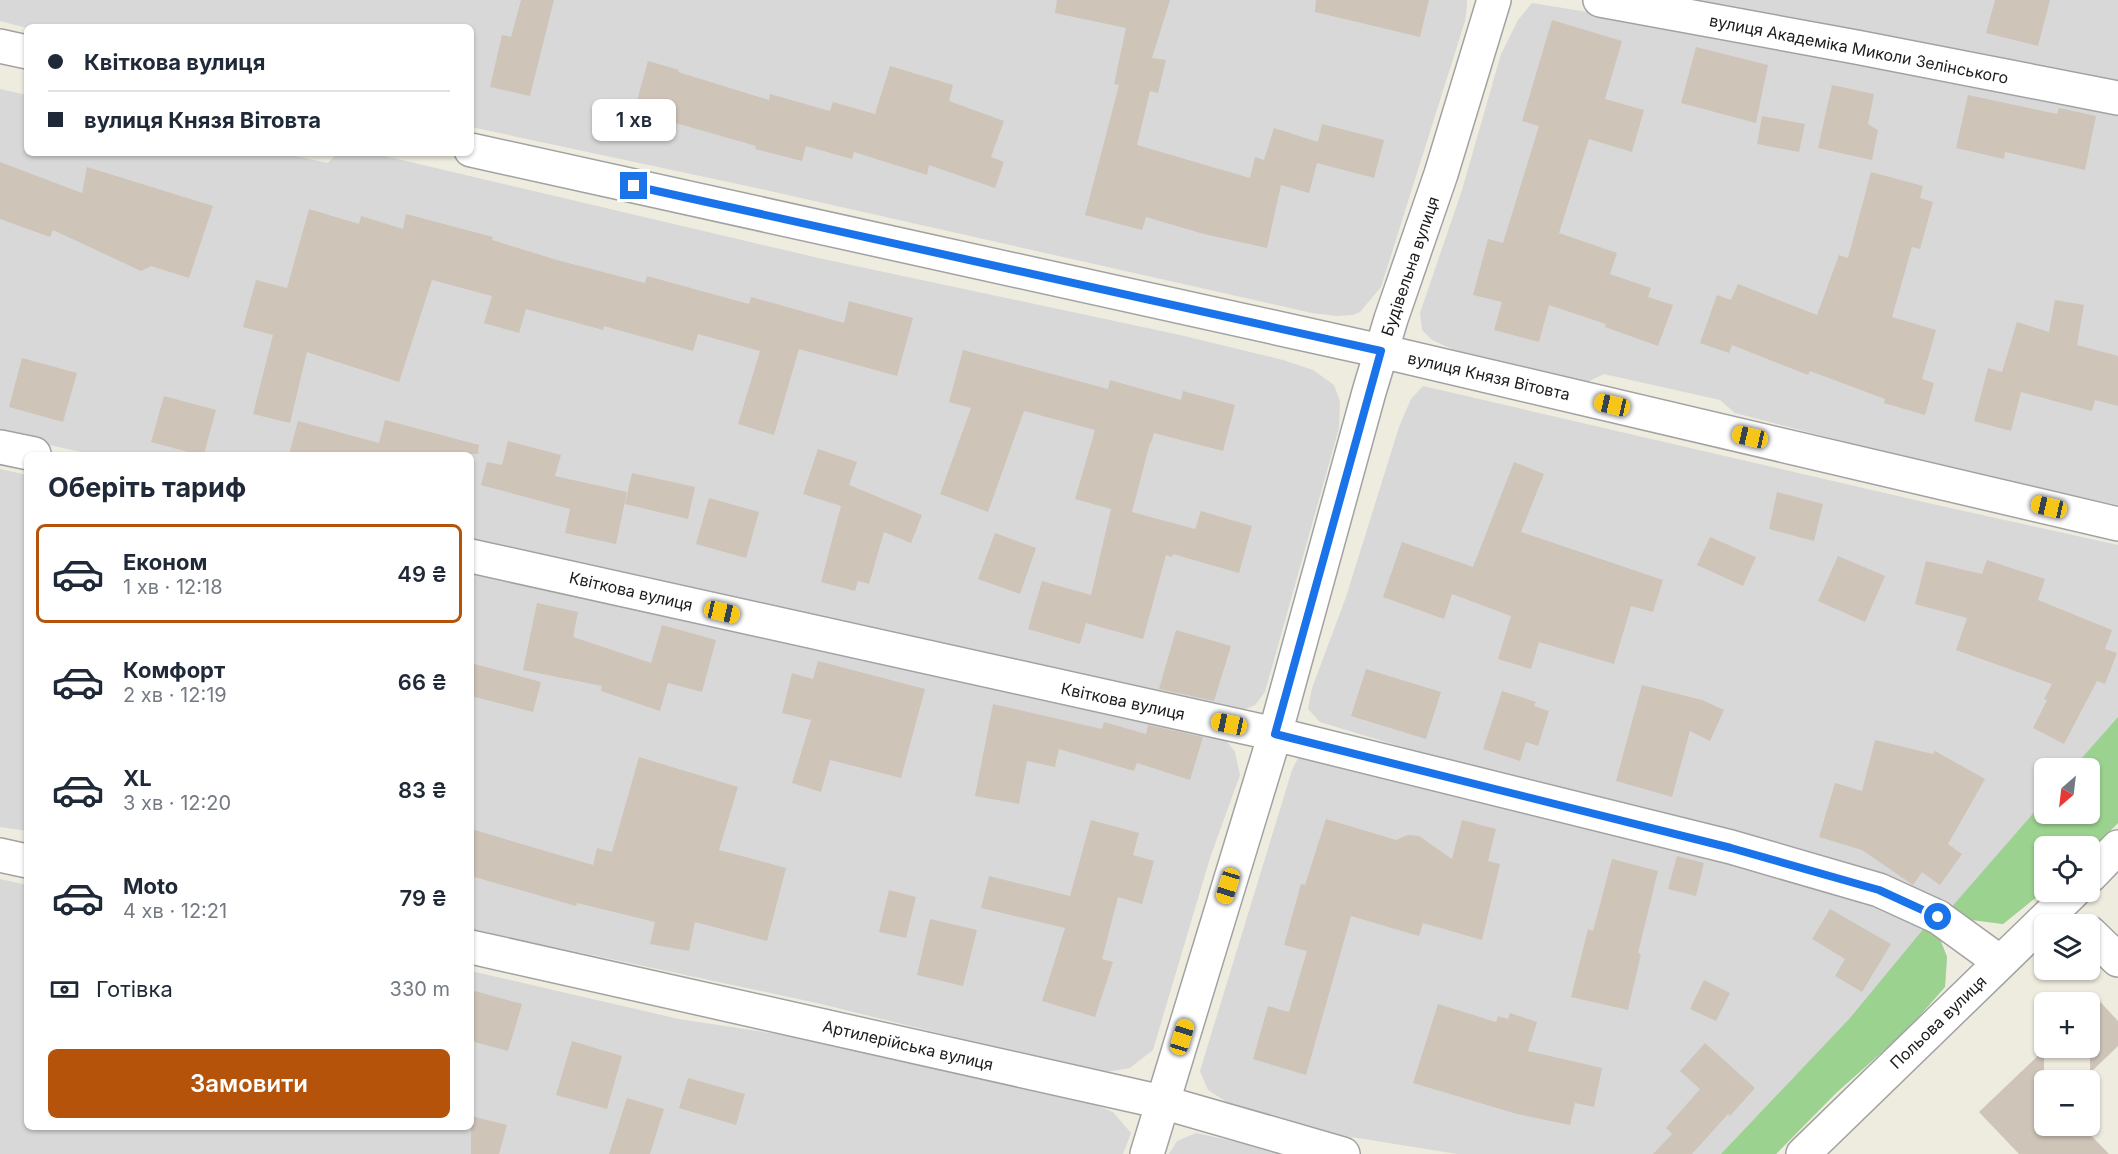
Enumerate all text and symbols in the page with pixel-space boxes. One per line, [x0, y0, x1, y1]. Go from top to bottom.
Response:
street label: вулиця Академіка Миколи Зелінського [1708, 10, 2010, 88]
text: Квіткова вулиця [84, 49, 265, 75]
callout: 1 хв [592, 99, 676, 141]
text: вулиця Князя Вітовта [84, 107, 321, 133]
text: 1 хв [616, 108, 652, 132]
route end [620, 172, 647, 199]
street label: Будівельна вулиця [1377, 194, 1443, 338]
street label: вулиця Князя Вітовта [1406, 348, 1572, 404]
car [1592, 392, 1632, 418]
car [1730, 424, 1770, 450]
text: Оберіть тариф [48, 471, 246, 504]
car [2029, 494, 2069, 520]
icon: car [51, 547, 105, 601]
text: Економ [123, 549, 207, 575]
text: 49 ₴ [397, 561, 447, 587]
street label: Квіткова вулиця [567, 567, 695, 615]
text: 1 хв · 12:18 [123, 575, 223, 599]
car [702, 599, 742, 625]
icon: car [51, 655, 105, 709]
text: Комфорт [123, 657, 225, 683]
text: 66 ₴ [398, 669, 447, 695]
street label: Квіткова вулиця [1059, 678, 1187, 724]
text: 2 хв · 12:19 [123, 683, 227, 707]
car [1210, 711, 1248, 737]
north arrow [2034, 758, 2100, 824]
map controls [2034, 758, 2100, 1136]
icon: car [51, 763, 105, 817]
text: XL [123, 765, 152, 791]
text: 83 ₴ [398, 777, 447, 803]
text: 3 хв · 12:20 [123, 791, 231, 815]
button: locate [2034, 836, 2100, 902]
car [1214, 866, 1242, 906]
icon: car [51, 871, 105, 925]
text: Moto [123, 873, 178, 899]
text: 79 ₴ [399, 885, 447, 911]
text: 4 хв · 12:21 [123, 899, 227, 923]
route start [1924, 903, 1951, 930]
button: layers [2034, 914, 2100, 980]
street label: Польова вулиця [1886, 971, 1990, 1073]
icon: cash [48, 973, 81, 1006]
text: Готівка [96, 976, 173, 1002]
text: 330 m [390, 977, 450, 1001]
button: + [2034, 992, 2100, 1058]
street label: Артилерійська вулиця [821, 1016, 995, 1074]
car [1168, 1017, 1196, 1057]
button: Замовити [48, 1049, 450, 1118]
button: − [2034, 1070, 2100, 1136]

